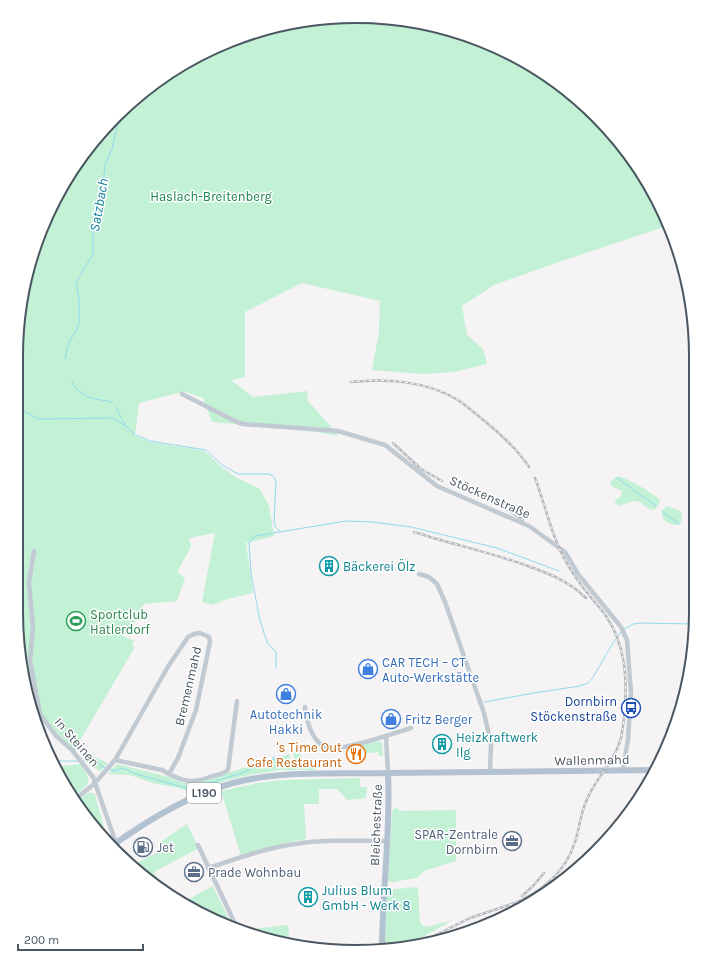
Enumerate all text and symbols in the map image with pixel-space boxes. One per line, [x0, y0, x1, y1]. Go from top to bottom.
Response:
water label: Satzbach [86, 177, 112, 233]
park label: Haslach-Breitenberg [150, 189, 272, 204]
street label: Stöckenstraße [447, 473, 533, 522]
building icon: Bäckerei Ölz [318, 555, 340, 577]
place label: Bäckerei Ölz [343, 558, 415, 574]
place label: Sportclub Hatlerdorf [90, 607, 150, 637]
sports icon: Sportclub Hatlerdorf [65, 610, 87, 632]
street label: Bremenmahd [172, 645, 204, 727]
place label: CAR TECH – CT Auto-Werkstätte [382, 655, 479, 685]
shop icon: CAR TECH – CT Auto-Werkstätte [357, 658, 379, 680]
shop icon: Autotechnik Hakki [275, 683, 297, 705]
place label: Dornbirn Stöckenstraße [530, 694, 617, 724]
bus stop icon: Dornbirn Stöckenstraße [620, 697, 642, 719]
place label: Autotechnik Hakki [250, 707, 322, 737]
shop icon: Fritz Berger [380, 708, 402, 730]
place label: Fritz Berger [405, 712, 473, 727]
street label: In Steinen [52, 714, 102, 770]
place label: Heizkraftwerk Ilg [456, 730, 538, 760]
building icon: Heizkraftwerk Ilg [431, 733, 453, 755]
place label: 's Time Out Cafe Restaurant [247, 740, 342, 770]
restaurant icon: 's Time Out Cafe Restaurant [345, 743, 367, 765]
street label: Wallenmahd [554, 752, 630, 768]
road number: L190 [187, 783, 221, 803]
street label: Bleichestraße [367, 784, 385, 866]
place label: SPAR-Zentrale Dornbirn [414, 827, 498, 857]
office icon: SPAR-Zentrale Dornbirn [501, 830, 523, 852]
fuel station icon: Jet [132, 836, 154, 858]
place label: Jet [157, 840, 174, 855]
office icon: Prade Wohnbau [183, 861, 205, 883]
place label: Prade Wohnbau [208, 865, 301, 880]
place label: Julius Blum GmbH - Werk 8 [322, 883, 411, 913]
building icon: Julius Blum GmbH - Werk 8 [297, 886, 319, 908]
scale bar [18, 926, 143, 952]
text: 200 m [24, 933, 59, 947]

